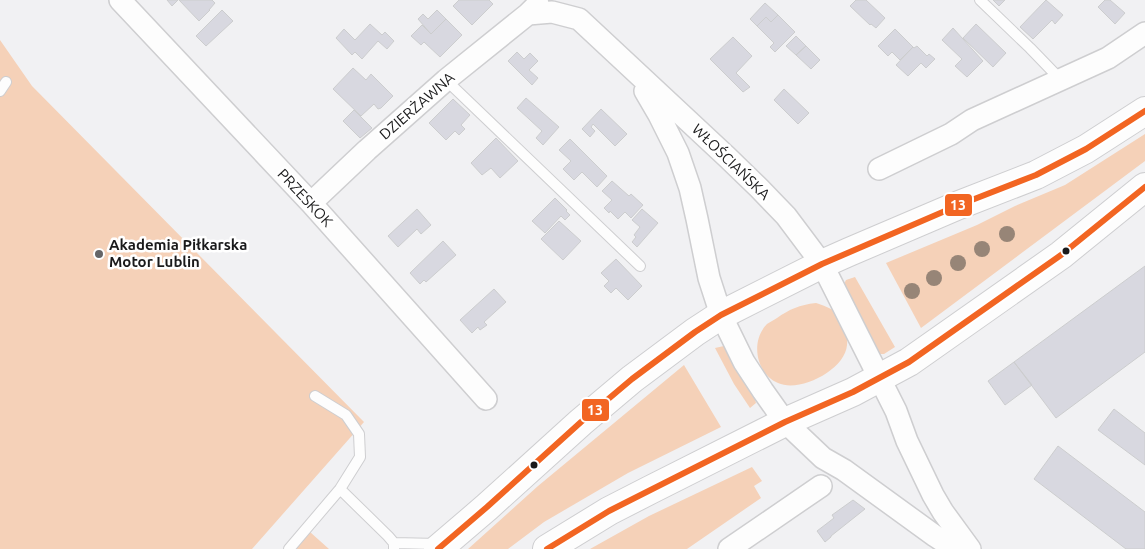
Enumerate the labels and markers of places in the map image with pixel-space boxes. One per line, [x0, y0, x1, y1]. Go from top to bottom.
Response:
place label: Akademia Piłkarska Motor Lublin [109, 236, 247, 270]
unlabelled marker [1061, 246, 1071, 256]
marker: Akademia Piłkarska Motor Lublin [93, 248, 105, 260]
unlabelled marker [529, 460, 539, 470]

